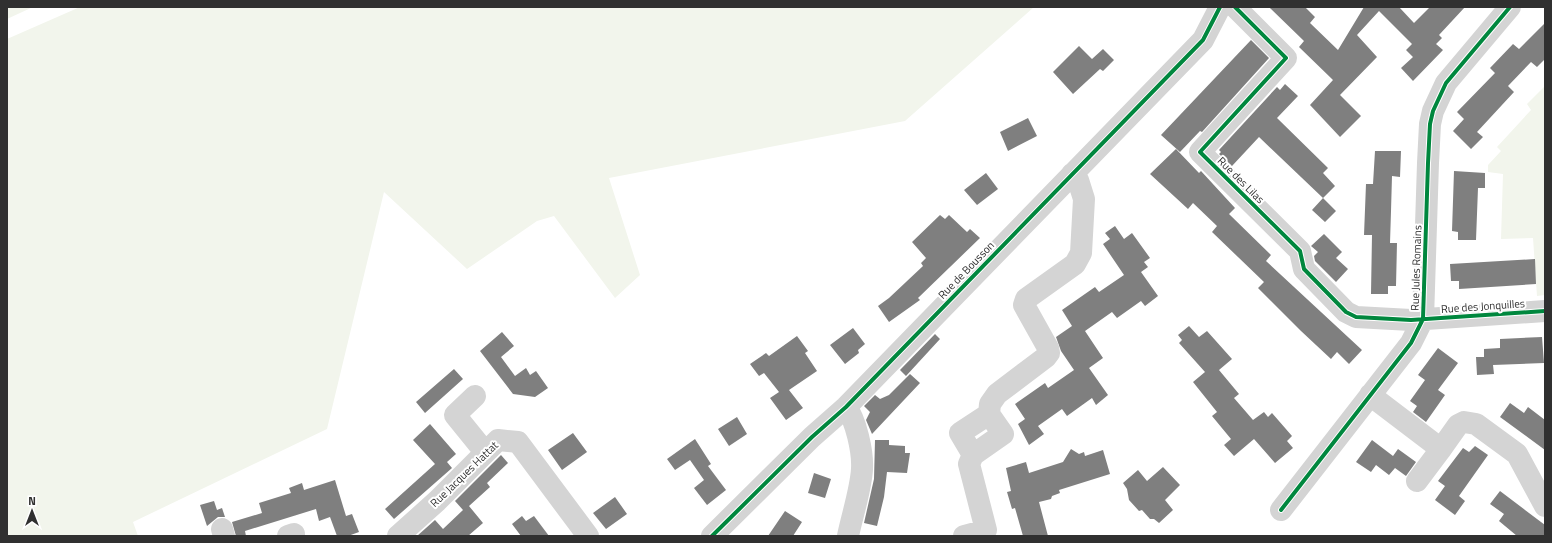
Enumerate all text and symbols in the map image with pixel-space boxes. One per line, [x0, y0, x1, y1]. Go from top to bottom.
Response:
street label: Rue des Lilas [1214, 153, 1268, 207]
street label: Rue Jules Romains [1407, 225, 1425, 311]
street label: Rue de Bousson [934, 238, 998, 302]
street label: Rue des Jonquilles [1440, 295, 1526, 317]
street label: Rue Jacques Hattat [427, 437, 502, 511]
north arrow [12, 491, 52, 531]
text: N [28, 493, 36, 509]

